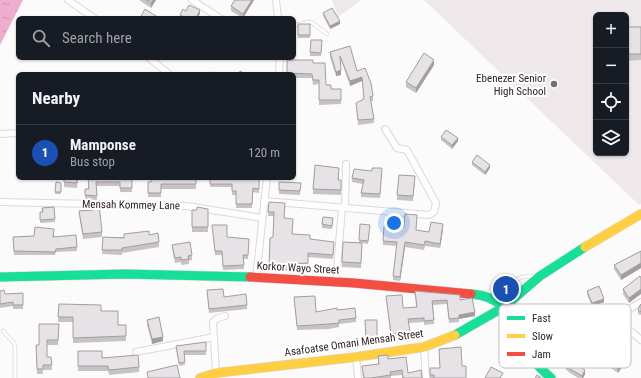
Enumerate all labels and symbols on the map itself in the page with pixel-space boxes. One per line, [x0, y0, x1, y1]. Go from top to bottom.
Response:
place label: Ebenezer Senior High School [476, 72, 547, 98]
marker: Ebenezer Senior High School [549, 79, 559, 89]
street label: Mensah Kommey Lane [82, 198, 180, 212]
your location [384, 213, 404, 233]
street label: Korkor Wayo Street [256, 259, 340, 277]
pin: 1 [493, 274, 519, 304]
legend [499, 304, 631, 368]
text: Fast [532, 312, 551, 325]
street label: Asafoatse Omani Mensah Street [284, 327, 424, 359]
text: Slow [532, 330, 553, 343]
text: Jam [532, 348, 551, 361]

